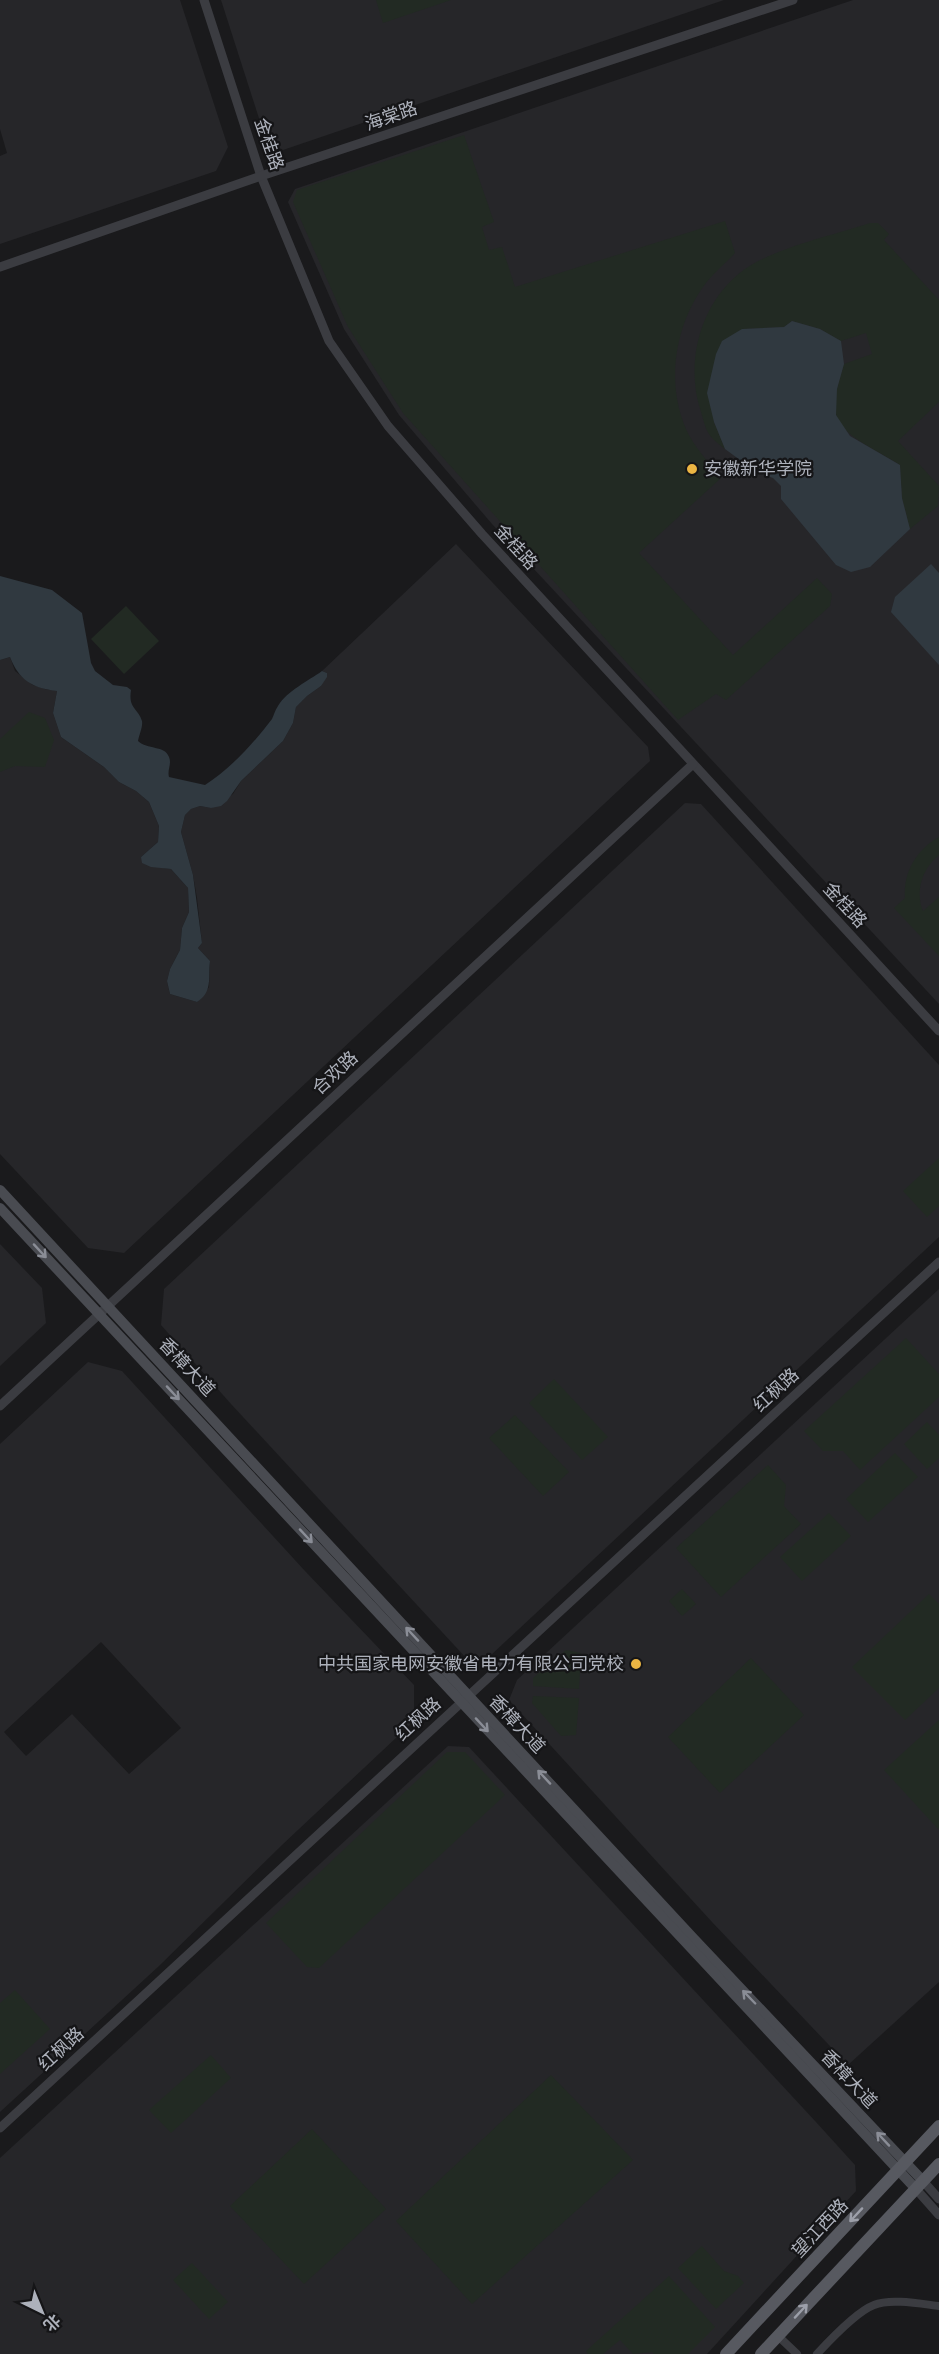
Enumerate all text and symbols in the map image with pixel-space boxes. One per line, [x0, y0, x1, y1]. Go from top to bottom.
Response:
street label: 海棠路 [362, 97, 420, 135]
street label: 金桂路 [250, 115, 288, 173]
place label: 安徽新华学院 [704, 458, 812, 480]
marker: 安徽新华学院 [685, 462, 699, 476]
street label: 金桂路 [490, 520, 542, 574]
street label: 金桂路 [819, 878, 871, 932]
street label: 合欢路 [308, 1047, 362, 1099]
one-way arrow [33, 1243, 47, 1258]
street label: 香樟大道 [154, 1333, 220, 1401]
street label: 红枫路 [749, 1364, 803, 1416]
one-way arrow [166, 1386, 180, 1401]
one-way arrow [299, 1528, 313, 1543]
one-way arrow [405, 1627, 419, 1642]
place label: 中共国家电网安徽省电力有限公司党校 [318, 1653, 624, 1675]
marker: 中共国家电网安徽省电力有限公司党校 [629, 1657, 643, 1671]
street label: 香樟大道 [484, 1690, 550, 1758]
street label: 红枫路 [391, 1693, 445, 1745]
one-way arrow [475, 1717, 489, 1732]
one-way arrow [537, 1770, 552, 1785]
one-way arrow [742, 1989, 756, 2004]
street label: 红枫路 [34, 2023, 88, 2075]
street label: 香樟大道 [816, 2045, 882, 2113]
one-way arrow [876, 2131, 890, 2146]
street label: 望江西路 [787, 2194, 853, 2262]
one-way arrow [849, 2208, 864, 2223]
north arrow [12, 2282, 72, 2342]
one-way arrow [794, 2304, 808, 2319]
text: 北 [40, 2310, 64, 2335]

